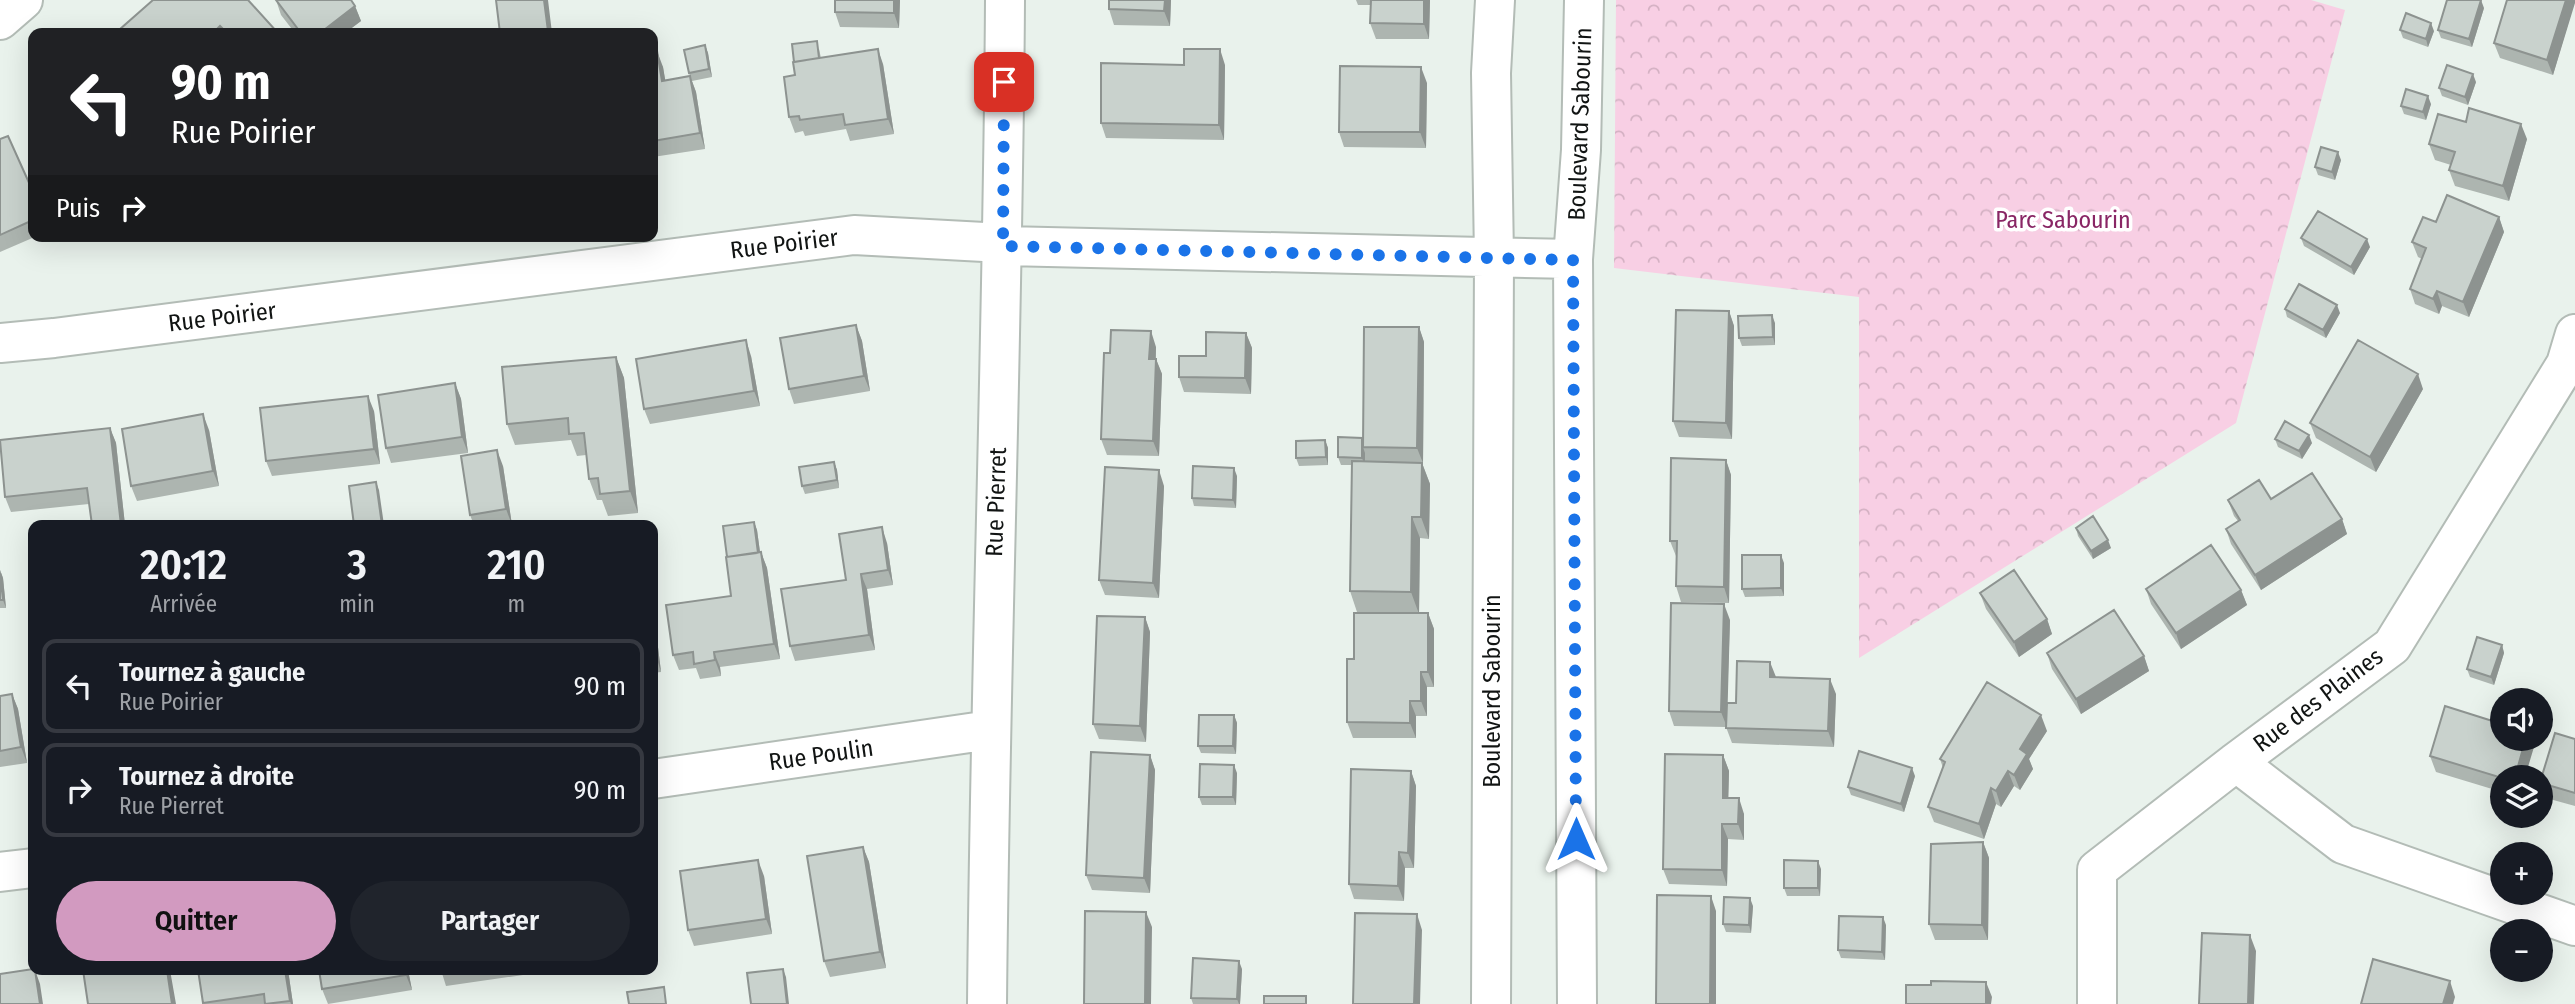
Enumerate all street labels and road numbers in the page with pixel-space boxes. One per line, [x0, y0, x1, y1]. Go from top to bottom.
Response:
street label: Boulevard Sabourin [1563, 27, 1597, 221]
street label: Rue Poirier [729, 223, 840, 264]
street label: Rue Poirier [167, 296, 278, 337]
street label: Rue Pierret [980, 447, 1012, 557]
street label: Boulevard Sabourin [1478, 594, 1506, 788]
street label: Rue des Plaines [2248, 642, 2388, 758]
street label: Rue Poulin [767, 734, 875, 776]

